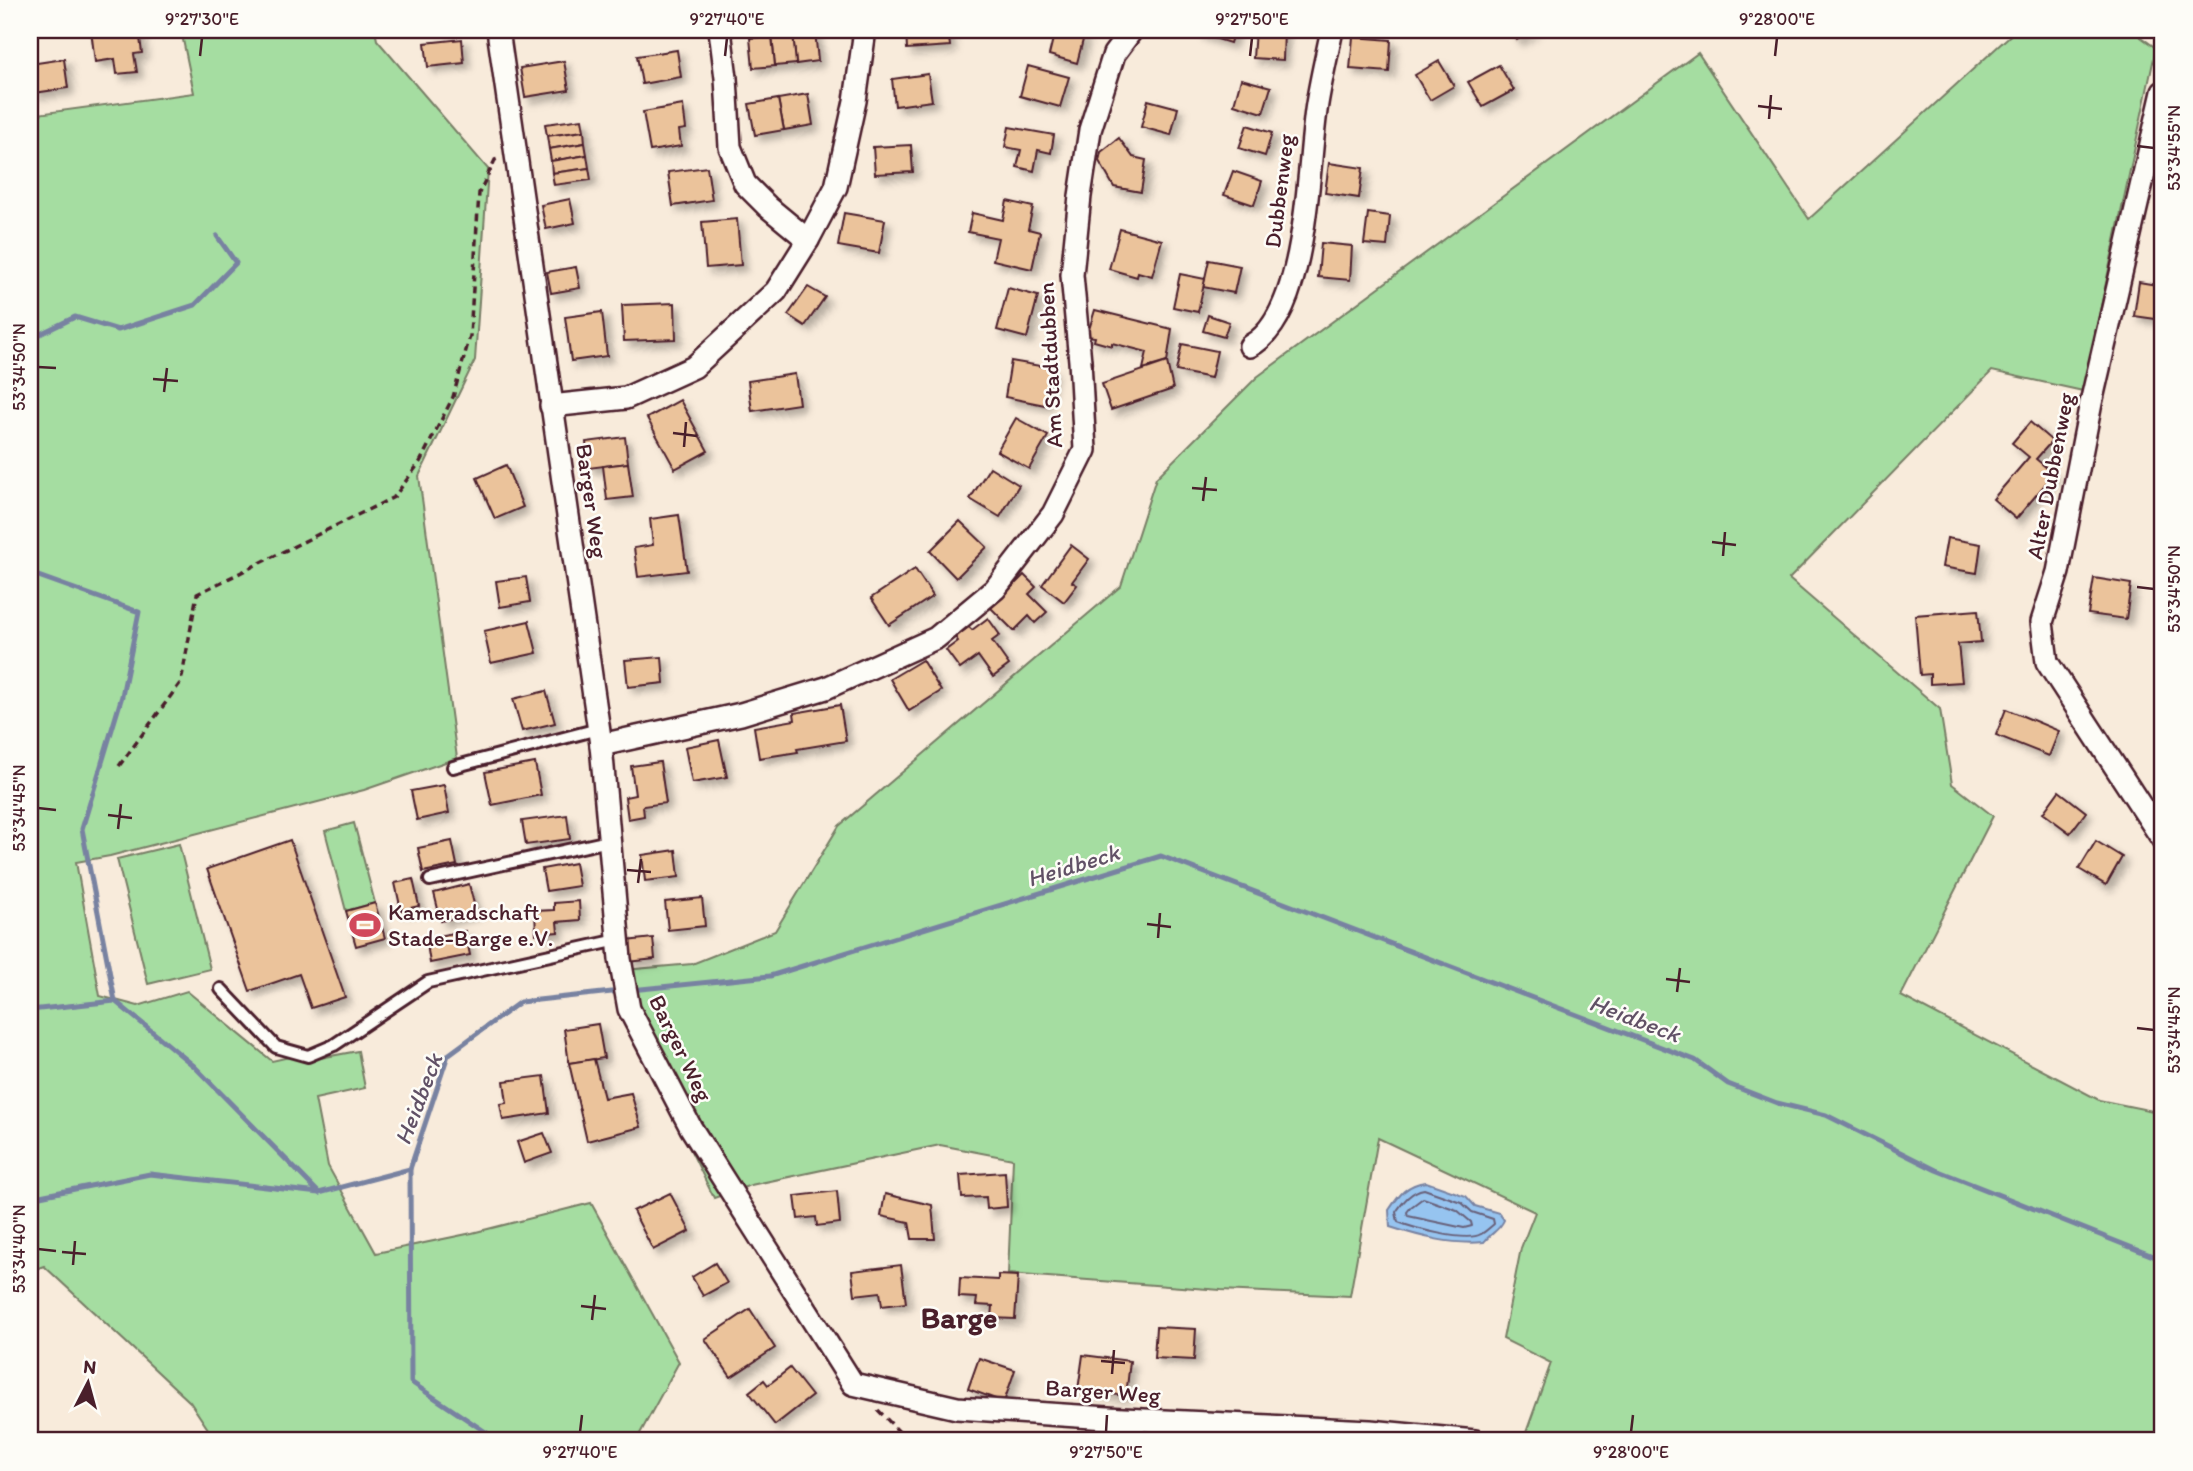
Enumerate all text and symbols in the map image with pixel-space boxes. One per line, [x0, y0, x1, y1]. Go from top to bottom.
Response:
text: 9°27'30"E [165, 8, 239, 30]
text: 9°27'40"E [690, 8, 764, 30]
text: 9°27'50"E [1215, 8, 1289, 30]
text: 9°28'00"E [1739, 8, 1815, 30]
text: 53°34'55"N [2163, 105, 2185, 191]
street label: Dubbenweg [1258, 132, 1300, 249]
street label: Am Stadtdubben [1032, 281, 1068, 449]
text: 53°34'50"N [8, 323, 30, 411]
street label: Alter Dubbenweg [2020, 390, 2080, 562]
street label: Barger Weg [570, 442, 614, 560]
text: 53°34'50"N [2163, 545, 2185, 633]
text: 53°34'45"N [8, 764, 30, 852]
water label: Heidbeck [1023, 837, 1124, 893]
place label: Kameradschaft Stade-Barge e.V. [388, 898, 553, 952]
sports icon: Kameradschaft Stade-Barge e.V. [348, 908, 382, 942]
text: 53°34'45"N [2163, 986, 2185, 1074]
water label: Heidbeck [1585, 987, 1686, 1049]
street label: Barger Weg [643, 990, 719, 1106]
water label: Heidbeck [387, 1048, 449, 1149]
text: 53°34'40"N [8, 1204, 30, 1294]
district label: Barge [921, 1299, 997, 1336]
north arrow [52, 1348, 122, 1418]
text: N [82, 1354, 97, 1379]
street label: Barger Weg [1044, 1373, 1162, 1409]
text: 9°27'40"E [543, 1441, 617, 1463]
text: 9°27'50"E [1069, 1441, 1143, 1463]
text: 9°28'00"E [1593, 1441, 1669, 1463]

